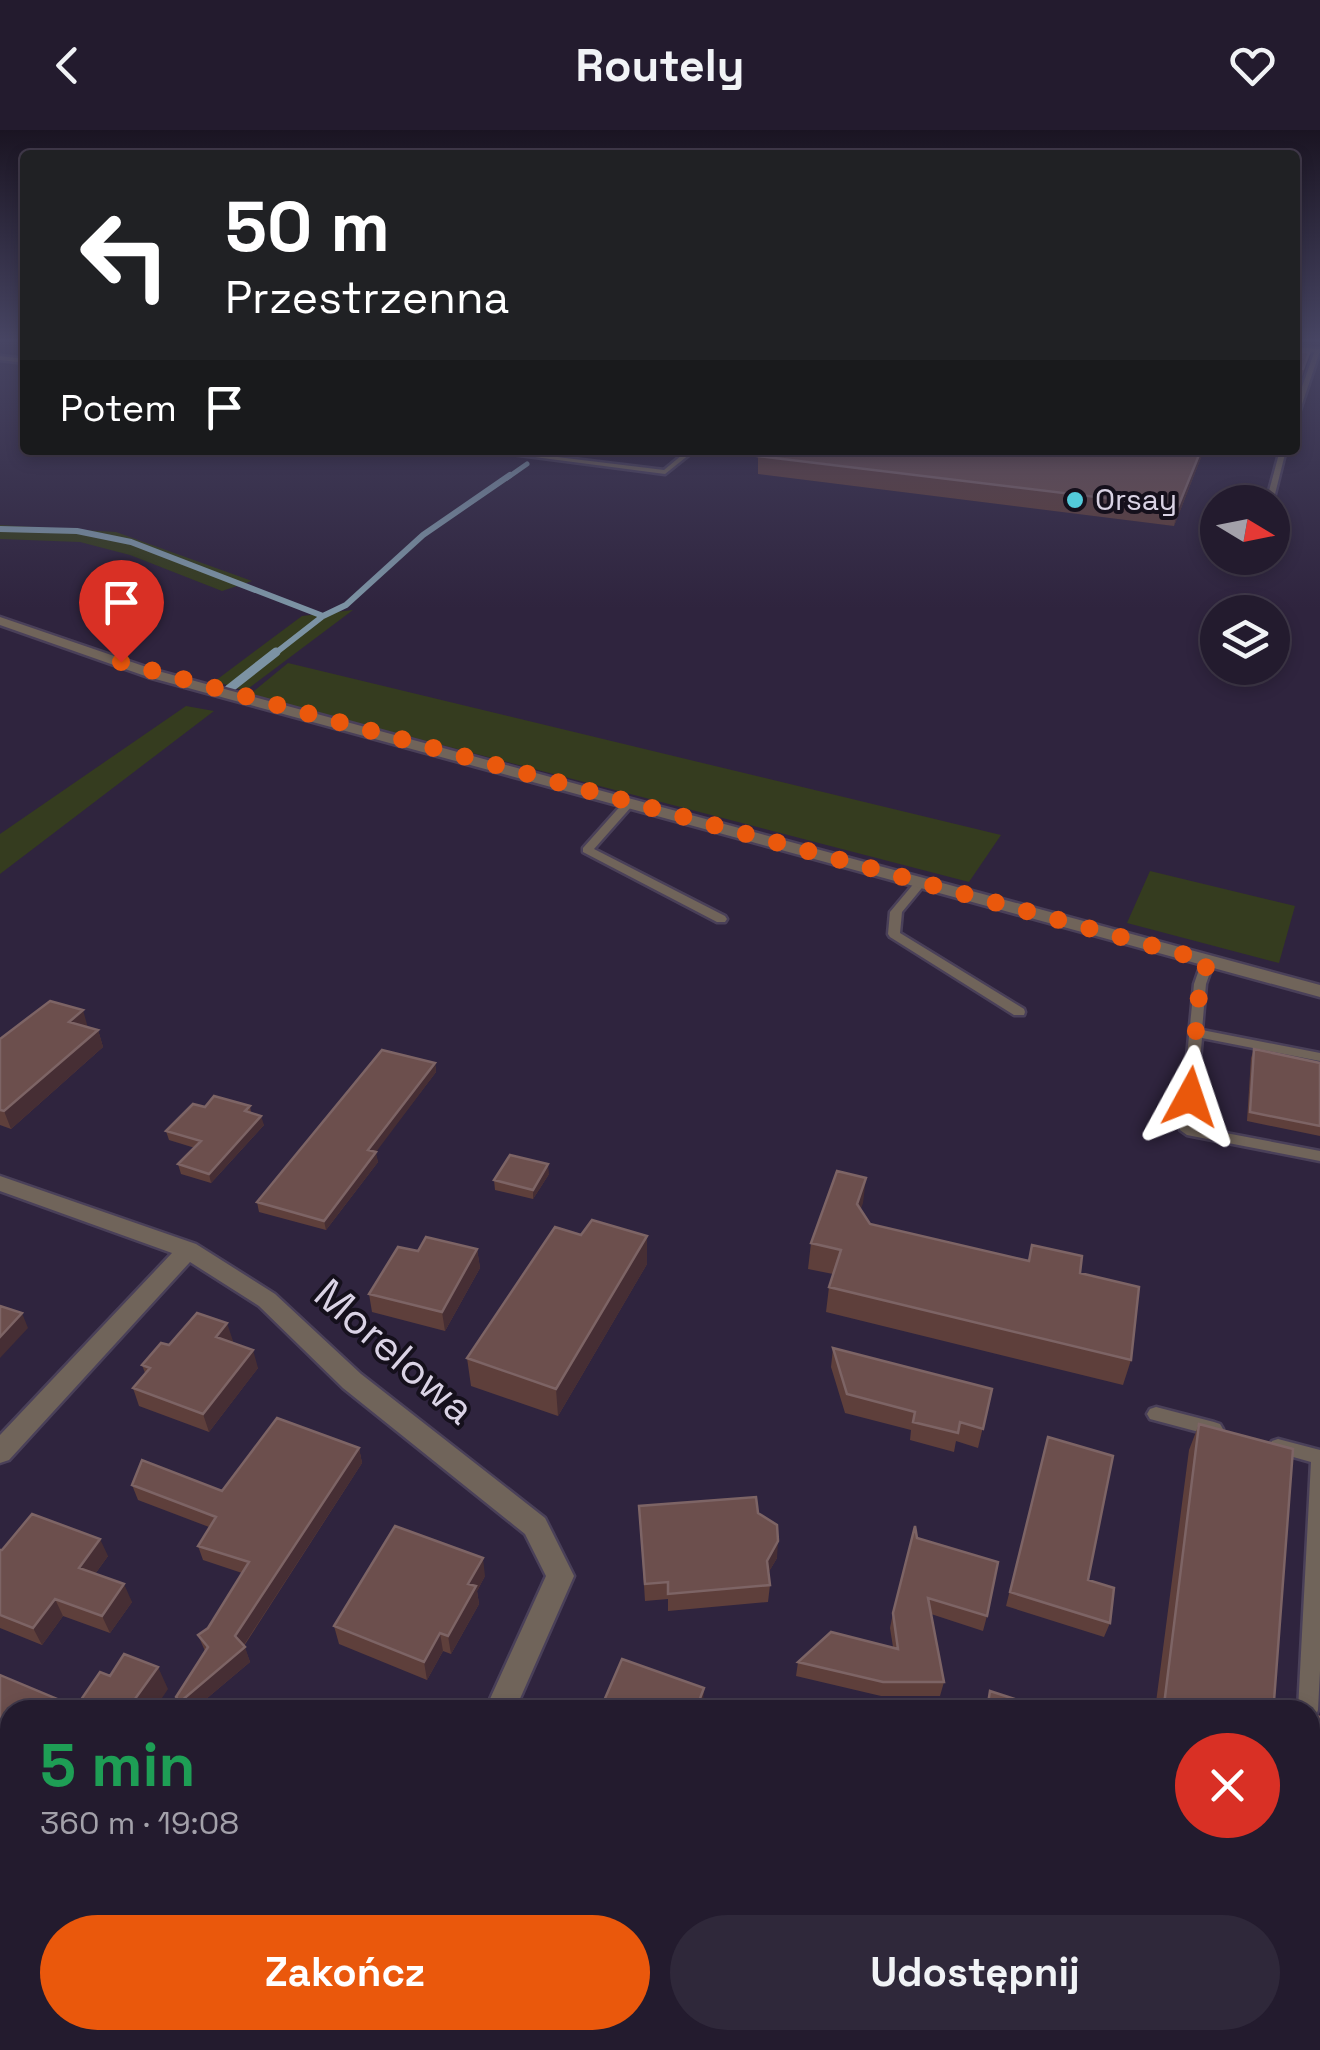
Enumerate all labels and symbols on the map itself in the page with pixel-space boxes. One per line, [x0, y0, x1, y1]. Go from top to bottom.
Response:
place label: Orsay [1095, 480, 1177, 519]
north arrow [1200, 485, 1290, 575]
marker: Orsay [1064, 489, 1086, 511]
pin [79, 560, 164, 663]
position arrow [1138, 1045, 1242, 1149]
street label: Morelowa [304, 1267, 486, 1436]

